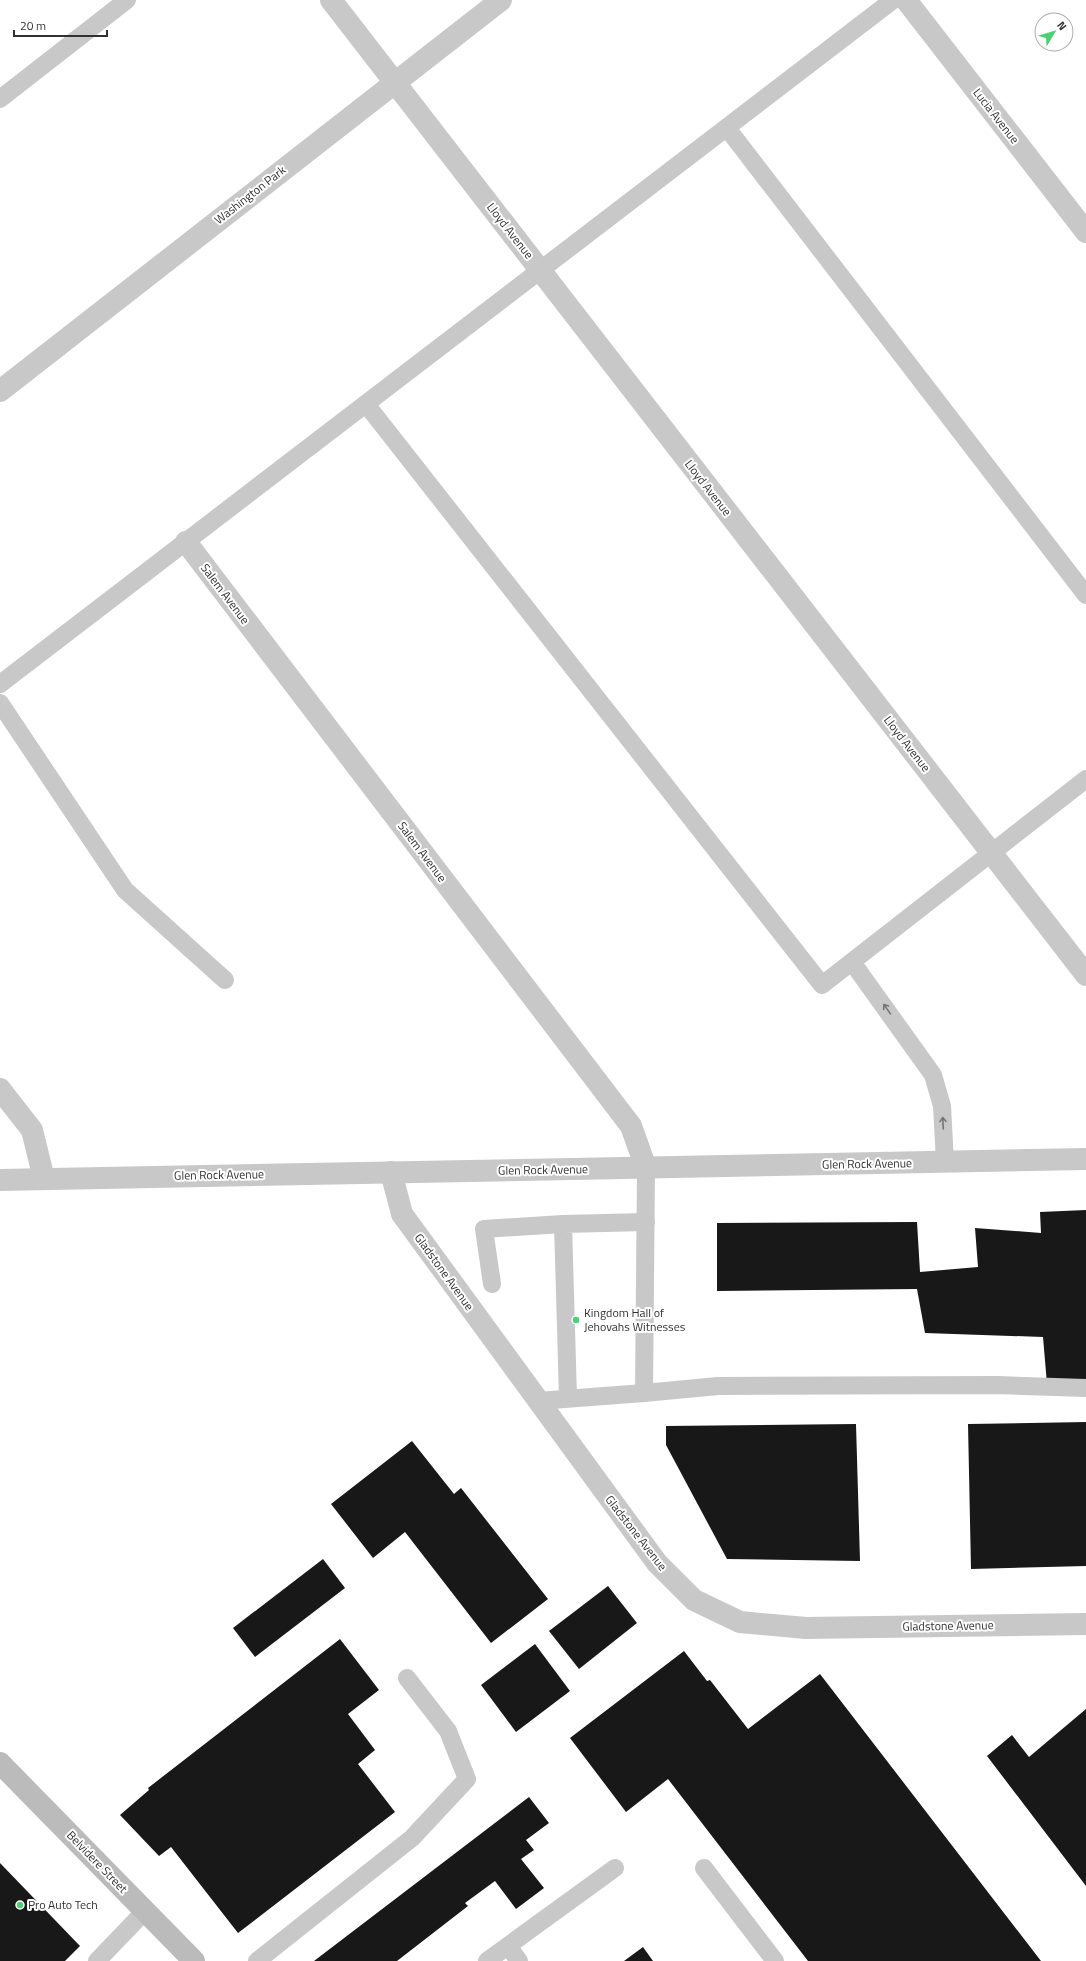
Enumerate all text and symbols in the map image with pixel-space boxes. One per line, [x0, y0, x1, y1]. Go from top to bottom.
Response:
scale bar [14, 12, 107, 38]
north arrow [1034, 12, 1074, 52]
text: 20 m [20, 16, 46, 35]
text: N [1053, 18, 1071, 34]
street label: Lucia Avenue [969, 84, 1024, 148]
street label: Washington Park [210, 160, 290, 229]
street label: Lloyd Avenue [482, 198, 538, 263]
street label: Lloyd Avenue [680, 455, 736, 520]
street label: Salem Avenue [196, 559, 255, 628]
street label: Lloyd Avenue [879, 711, 935, 776]
street label: Salem Avenue [393, 817, 452, 886]
one-way arrow [883, 1004, 891, 1015]
one-way arrow [939, 1117, 947, 1130]
street label: Glen Rock Avenue [822, 1153, 912, 1174]
street label: Glen Rock Avenue [498, 1159, 588, 1180]
street label: Glen Rock Avenue [174, 1164, 264, 1185]
street label: Gladstone Avenue [410, 1229, 479, 1314]
place label: Kingdom Hall of Jehovahs Witnesses [584, 1303, 686, 1336]
marker: Kingdom Hall of Jehovahs Witnesses [571, 1315, 581, 1325]
street label: Gladstone Avenue [601, 1491, 672, 1575]
street label: Gladstone Avenue [902, 1615, 994, 1636]
street label: Belvidere Street [62, 1826, 133, 1898]
place label: Pro Auto Tech [28, 1895, 98, 1914]
marker: Pro Auto Tech [15, 1900, 25, 1910]

